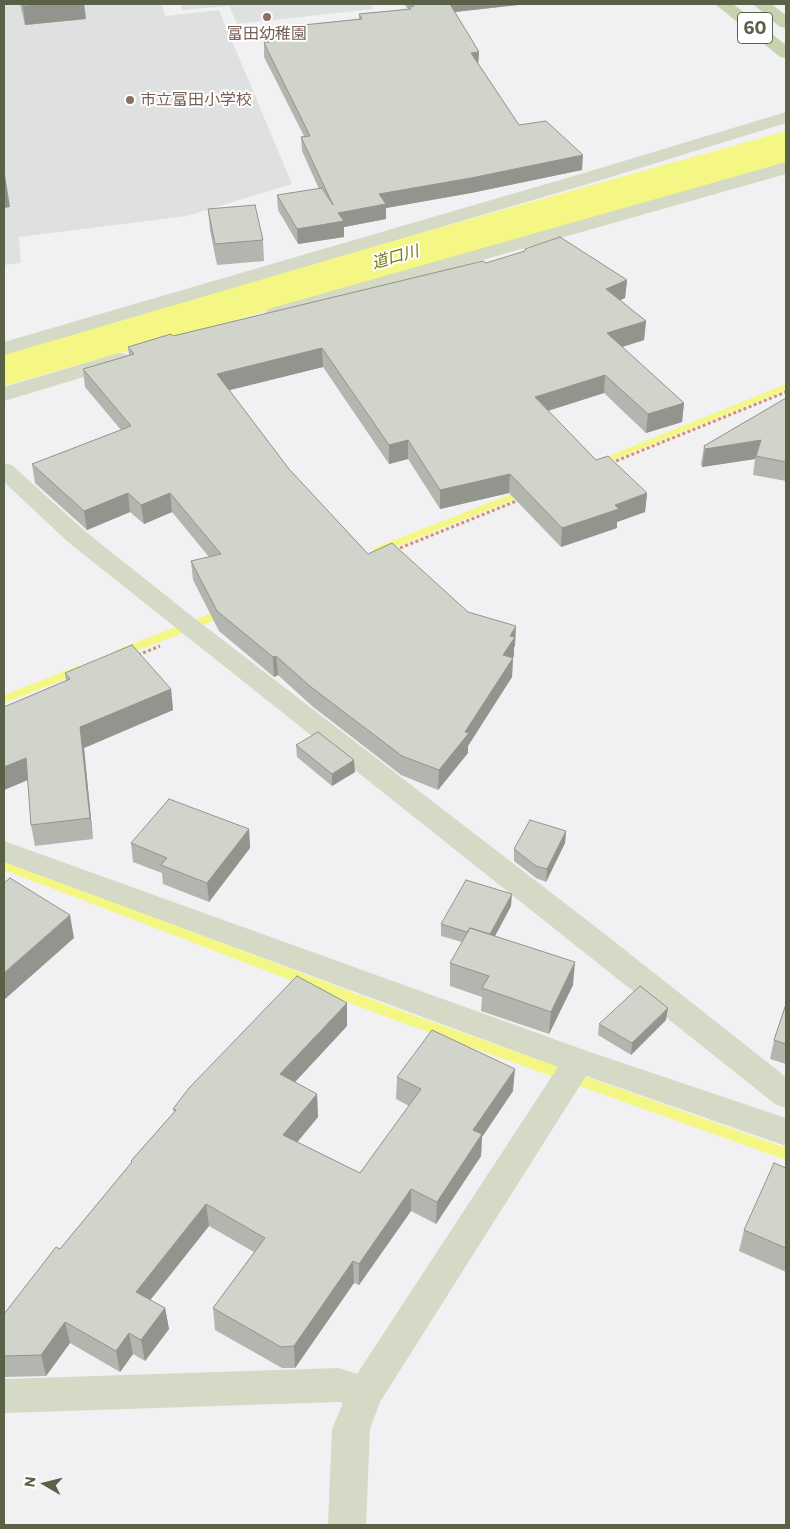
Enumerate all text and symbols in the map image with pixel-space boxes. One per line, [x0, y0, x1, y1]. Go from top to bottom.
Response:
marker: 富田幼稚園 [261, 11, 273, 23]
road number: 60 [738, 12, 772, 44]
place label: 富田幼稚園 [227, 24, 307, 44]
place label: 市立富田小学校 [140, 90, 252, 110]
marker: 市立富田小学校 [124, 94, 136, 106]
water label: 道口川 [369, 241, 421, 273]
north arrow [20, 1459, 70, 1509]
text: N [21, 1475, 39, 1488]

